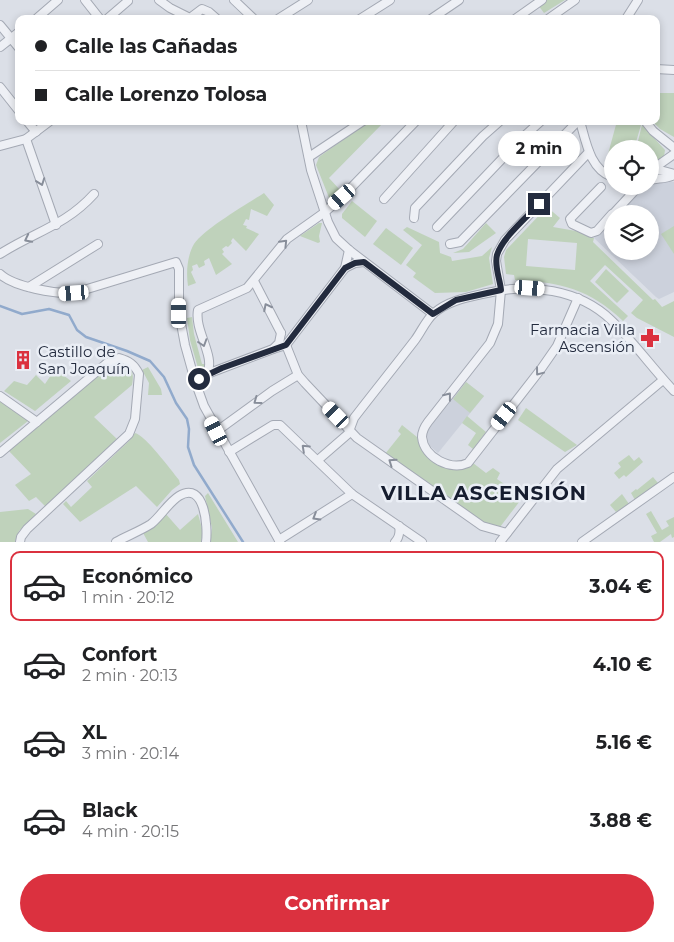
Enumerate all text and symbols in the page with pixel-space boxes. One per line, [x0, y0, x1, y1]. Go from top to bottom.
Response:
text: Calle las Cañadas [65, 35, 237, 58]
text: Calle Lorenzo Tolosa [65, 83, 267, 106]
callout: 2 min [498, 132, 580, 166]
text: 2 min [516, 139, 562, 158]
map controls [604, 140, 659, 260]
button: locate [604, 140, 659, 195]
one-way arrow [35, 177, 45, 186]
car [325, 181, 358, 213]
route end [528, 193, 550, 215]
button: layers [604, 205, 659, 260]
one-way arrow [24, 233, 33, 243]
one-way arrow [278, 239, 287, 248]
car [514, 279, 545, 297]
car [58, 284, 89, 302]
car [171, 298, 186, 328]
one-way arrow [263, 303, 274, 312]
place label: Farmacia Villa Ascensión [530, 320, 635, 356]
pharmacy icon: Farmacia Villa Ascensión [639, 327, 661, 349]
one-way arrow [197, 338, 207, 346]
place label: Castillo de San Joaquín [38, 342, 130, 378]
building icon: Castillo de San Joaquín [12, 349, 34, 371]
one-way arrow [536, 366, 544, 375]
route start [188, 368, 210, 390]
one-way arrow [443, 392, 452, 401]
one-way arrow [253, 395, 263, 404]
car [320, 399, 351, 431]
car [488, 400, 519, 432]
car [202, 414, 229, 448]
one-way arrow [301, 445, 310, 454]
one-way arrow [388, 459, 398, 468]
district label: VILLA ASCENSIÓN [380, 481, 587, 505]
one-way arrow [312, 511, 321, 521]
icon: car [22, 564, 67, 609]
text: Económico [82, 565, 193, 588]
text: 3.04 € [589, 575, 652, 598]
text: 1 min · 20:12 [82, 588, 174, 607]
icon: car [22, 642, 67, 687]
text: Confort [82, 643, 157, 666]
text: 4.10 € [593, 653, 652, 676]
text: 2 min · 20:13 [82, 666, 178, 685]
icon: car [22, 720, 67, 765]
text: XL [82, 721, 107, 744]
text: 5.16 € [596, 731, 652, 754]
text: 3 min · 20:14 [82, 744, 179, 763]
icon: car [22, 798, 67, 843]
text: Black [82, 799, 138, 822]
text: 3.88 € [590, 809, 652, 832]
text: 4 min · 20:15 [82, 822, 179, 841]
button: Confirmar [20, 874, 654, 932]

